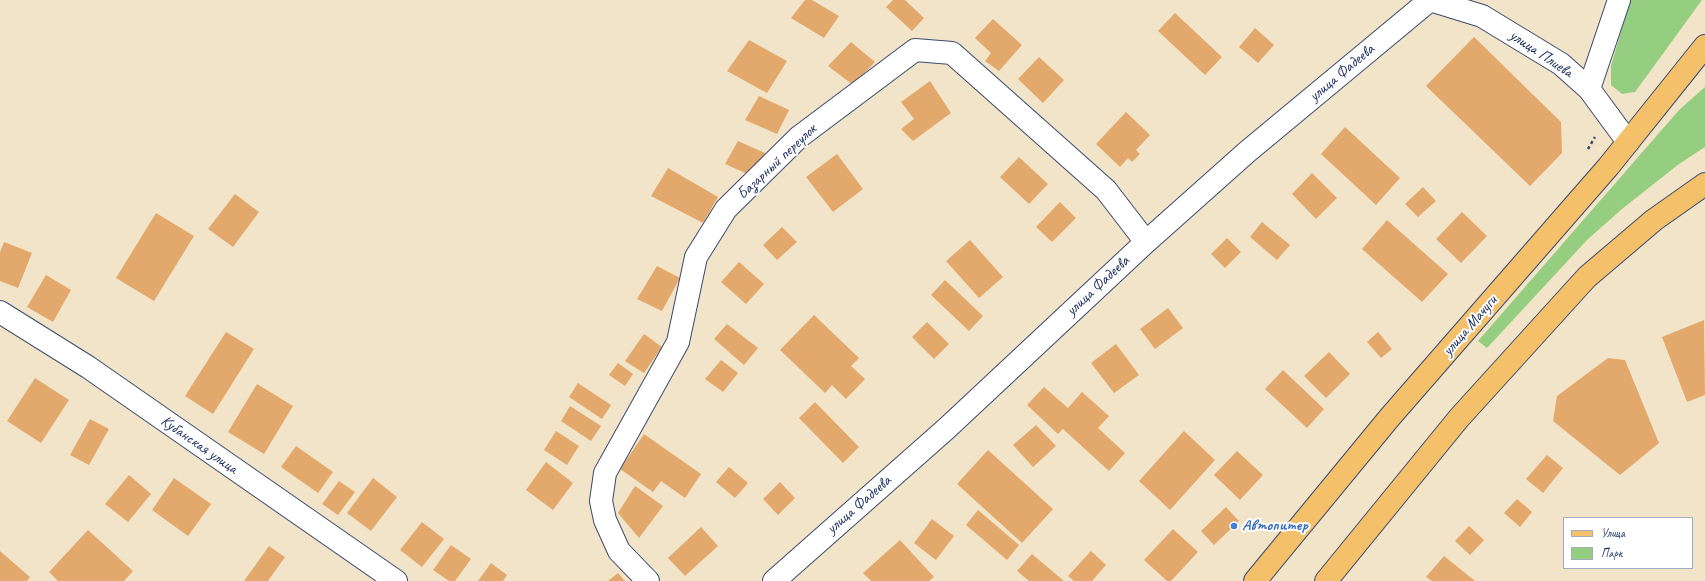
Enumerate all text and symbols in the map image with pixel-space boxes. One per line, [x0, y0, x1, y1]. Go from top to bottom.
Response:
street label: улица Плиева [1506, 26, 1576, 82]
street label: улица Фадеева [1305, 40, 1379, 106]
street label: Базарный переулок [733, 120, 821, 204]
street label: улица Фадеева [1062, 252, 1134, 320]
street label: улица Мачуги [1439, 292, 1501, 360]
street label: Кубанская улица [157, 411, 241, 479]
street label: улица Фадеева [823, 472, 895, 538]
place label: Автопитер [1242, 516, 1308, 536]
legend [1563, 517, 1693, 569]
marker: Автопитер [1229, 521, 1239, 531]
text: Улица [1601, 525, 1625, 541]
text: Парк [1601, 545, 1622, 561]

